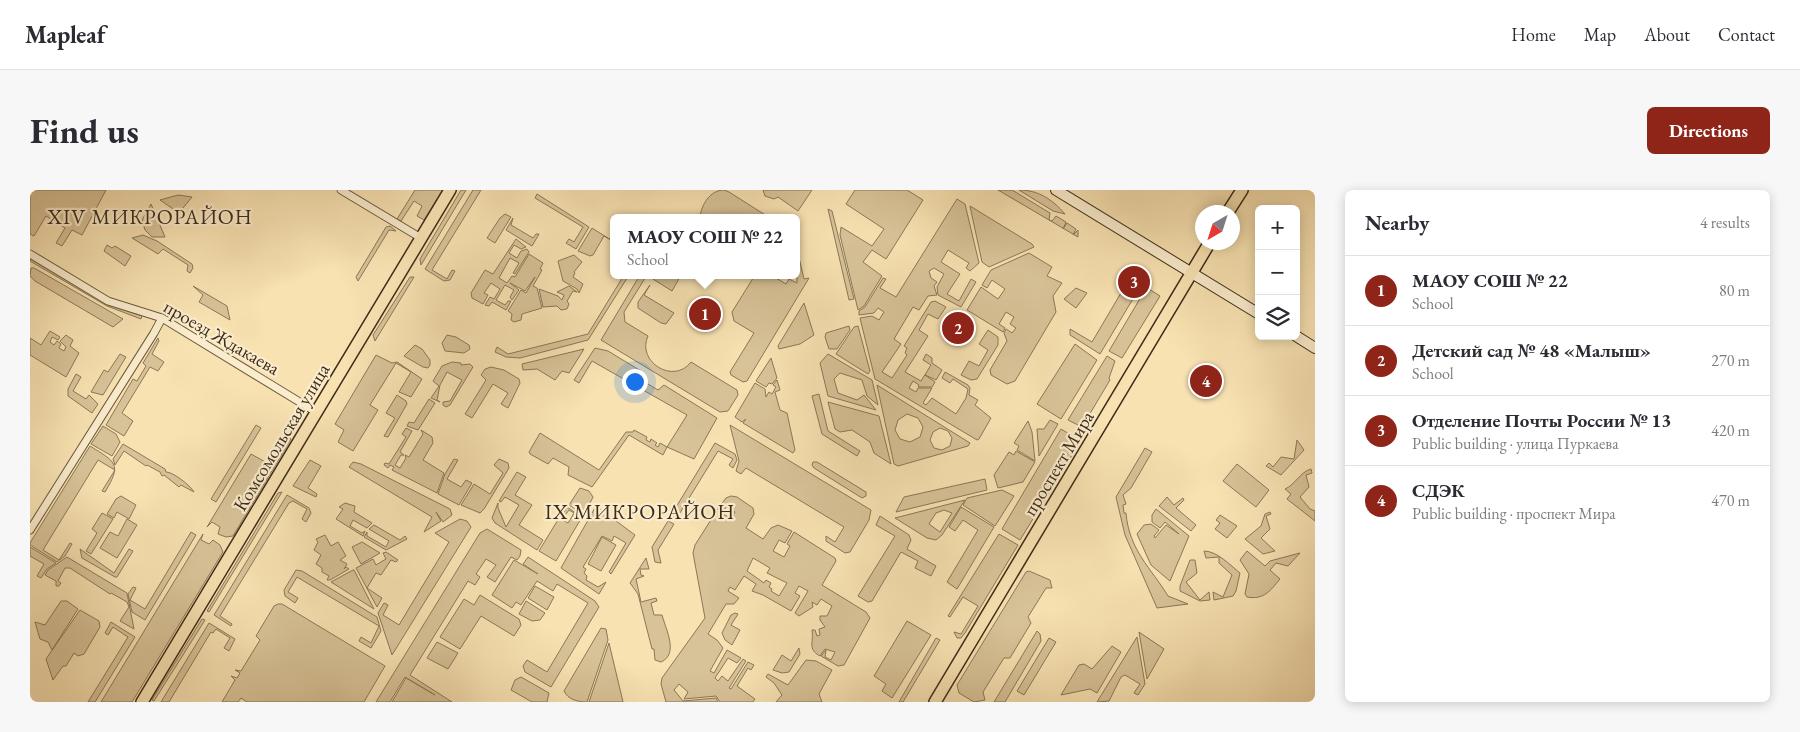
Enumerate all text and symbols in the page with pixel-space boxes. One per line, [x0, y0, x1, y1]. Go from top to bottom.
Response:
text: Mapleaf [25, 19, 106, 50]
text: Home [1511, 23, 1556, 46]
text: Map [1584, 23, 1616, 46]
text: About [1644, 23, 1690, 46]
text: Contact [1718, 23, 1775, 46]
button: Directions [1647, 107, 1770, 154]
text: Find us [30, 108, 139, 153]
district label: XIV МИКРОРАЙОН [46, 203, 253, 230]
north arrow [1195, 205, 1240, 250]
map controls [1255, 205, 1300, 340]
button: + [1255, 205, 1300, 250]
text: Nearby [1365, 209, 1429, 236]
text: 4 results [1700, 212, 1750, 233]
popup [610, 214, 800, 279]
text: МАОУ СОШ № 22 [627, 224, 783, 249]
text: School [627, 249, 669, 270]
button: − [1255, 250, 1300, 295]
pin: 3 [1118, 263, 1150, 301]
text: МАОУ СОШ № 22 [1412, 268, 1568, 293]
text: 1 [1377, 280, 1385, 301]
text: 80 m [1719, 280, 1750, 301]
text: School [1412, 293, 1454, 314]
street label: проезд Ждакаева [159, 294, 285, 381]
pin: 1 [689, 295, 721, 333]
button: layers [1255, 295, 1300, 340]
pin: 2 [942, 309, 974, 347]
text: Детский сад № 48 «Малыш» [1412, 338, 1651, 363]
text: 2 [1377, 350, 1385, 371]
text: 270 m [1711, 350, 1750, 371]
street label: Комсомольская улица [227, 358, 336, 516]
pin: 4 [1190, 362, 1222, 400]
text: School [1412, 363, 1454, 384]
your location [622, 369, 648, 395]
street label: проспект Мира [1017, 406, 1100, 520]
text: Отделение Почты России № 13 [1412, 408, 1671, 433]
text: 3 [1377, 420, 1385, 441]
text: 420 m [1711, 420, 1750, 441]
text: Public building · улица Пуркаева [1412, 433, 1619, 454]
text: СДЭК [1412, 478, 1465, 503]
text: 4 [1377, 490, 1385, 511]
text: 470 m [1711, 490, 1750, 511]
district label: IX МИКРОРАЙОН [545, 498, 735, 525]
text: Public building · проспект Мира [1412, 503, 1616, 524]

